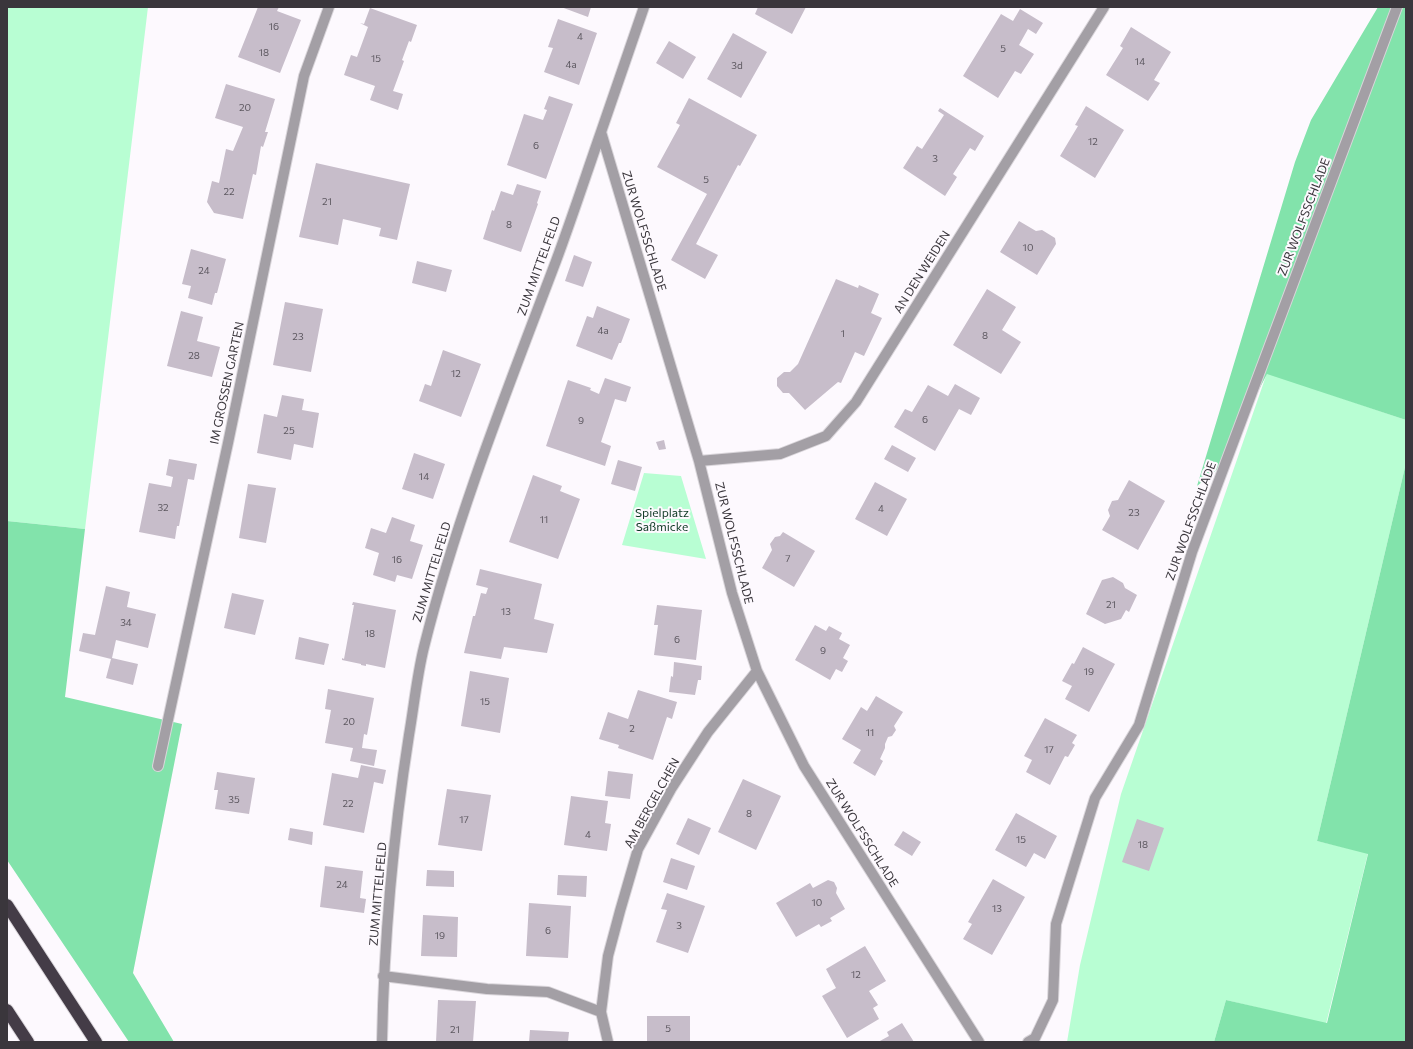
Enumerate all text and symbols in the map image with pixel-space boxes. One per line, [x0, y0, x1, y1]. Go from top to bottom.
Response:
house number: 16 [269, 21, 279, 33]
house number: 4 [577, 31, 583, 43]
house number: 5 [1000, 43, 1006, 55]
house number: 18 [259, 47, 269, 59]
house number: 15 [371, 53, 381, 65]
house number: 14 [1135, 56, 1145, 68]
house number: 4a [565, 59, 577, 71]
house number: 3d [731, 60, 743, 72]
house number: 20 [239, 102, 251, 114]
house number: 12 [1088, 136, 1098, 148]
house number: 6 [533, 140, 539, 152]
house number: 3 [932, 153, 938, 165]
street label: ZUR WOLFSSCHLADE [1275, 156, 1333, 278]
street label: ZUR WOLFSSCHLADE [619, 169, 669, 293]
house number: 5 [703, 174, 709, 186]
house number: 22 [223, 186, 235, 198]
house number: 21 [322, 196, 332, 208]
street label: ZUM MITTELFELD [514, 214, 564, 318]
house number: 8 [506, 219, 512, 231]
street label: AN DEN WEIDEN [891, 228, 953, 316]
house number: 10 [1023, 242, 1033, 254]
house number: 24 [198, 265, 210, 277]
street label: IM GROSSEN GARTEN [207, 320, 247, 446]
house number: 4a [597, 325, 609, 337]
house number: 1 [841, 328, 845, 340]
house number: 8 [982, 330, 988, 342]
house number: 23 [292, 331, 304, 343]
house number: 28 [188, 350, 200, 362]
house number: 12 [451, 368, 461, 380]
house number: 6 [922, 414, 928, 426]
house number: 9 [578, 415, 584, 427]
house number: 25 [283, 425, 295, 437]
street label: ZUR WOLFSSCHLADE [1163, 460, 1219, 582]
house number: 14 [419, 471, 429, 483]
street label: ZUR WOLFSSCHLADE [712, 481, 756, 605]
house number: 32 [157, 502, 169, 514]
house number: 4 [878, 503, 884, 515]
park label: Spielplatz Saßmicke [635, 506, 689, 534]
house number: 23 [1128, 507, 1140, 519]
house number: 11 [540, 514, 548, 526]
street label: ZUM MITTELFELD [410, 520, 454, 624]
house number: 7 [785, 553, 791, 565]
house number: 16 [392, 554, 402, 566]
house number: 21 [1106, 599, 1116, 611]
house number: 13 [501, 606, 511, 618]
house number: 34 [120, 617, 132, 629]
house number: 18 [365, 628, 375, 640]
house number: 6 [674, 634, 680, 646]
house number: 9 [820, 645, 826, 657]
house number: 19 [1084, 666, 1094, 678]
house number: 15 [480, 696, 490, 708]
house number: 20 [343, 716, 355, 728]
house number: 2 [629, 723, 635, 735]
house number: 11 [866, 727, 874, 739]
house number: 17 [1044, 744, 1054, 756]
street label: AM BERGELCHEN [621, 755, 683, 851]
street label: ZUR WOLFSSCHLADE [823, 776, 901, 890]
house number: 35 [228, 794, 240, 806]
house number: 22 [342, 798, 354, 810]
house number: 8 [746, 808, 752, 820]
house number: 17 [459, 814, 469, 826]
house number: 4 [585, 829, 591, 841]
house number: 15 [1016, 834, 1026, 846]
house number: 18 [1138, 839, 1148, 851]
street label: ZUM MITTELFELD [366, 841, 390, 947]
house number: 24 [336, 879, 348, 891]
house number: 10 [812, 897, 822, 909]
house number: 13 [992, 903, 1002, 915]
house number: 3 [676, 920, 682, 932]
house number: 6 [545, 925, 551, 937]
house number: 19 [435, 930, 445, 942]
house number: 12 [851, 969, 861, 981]
house number: 5 [665, 1023, 671, 1035]
house number: 21 [450, 1024, 460, 1036]

